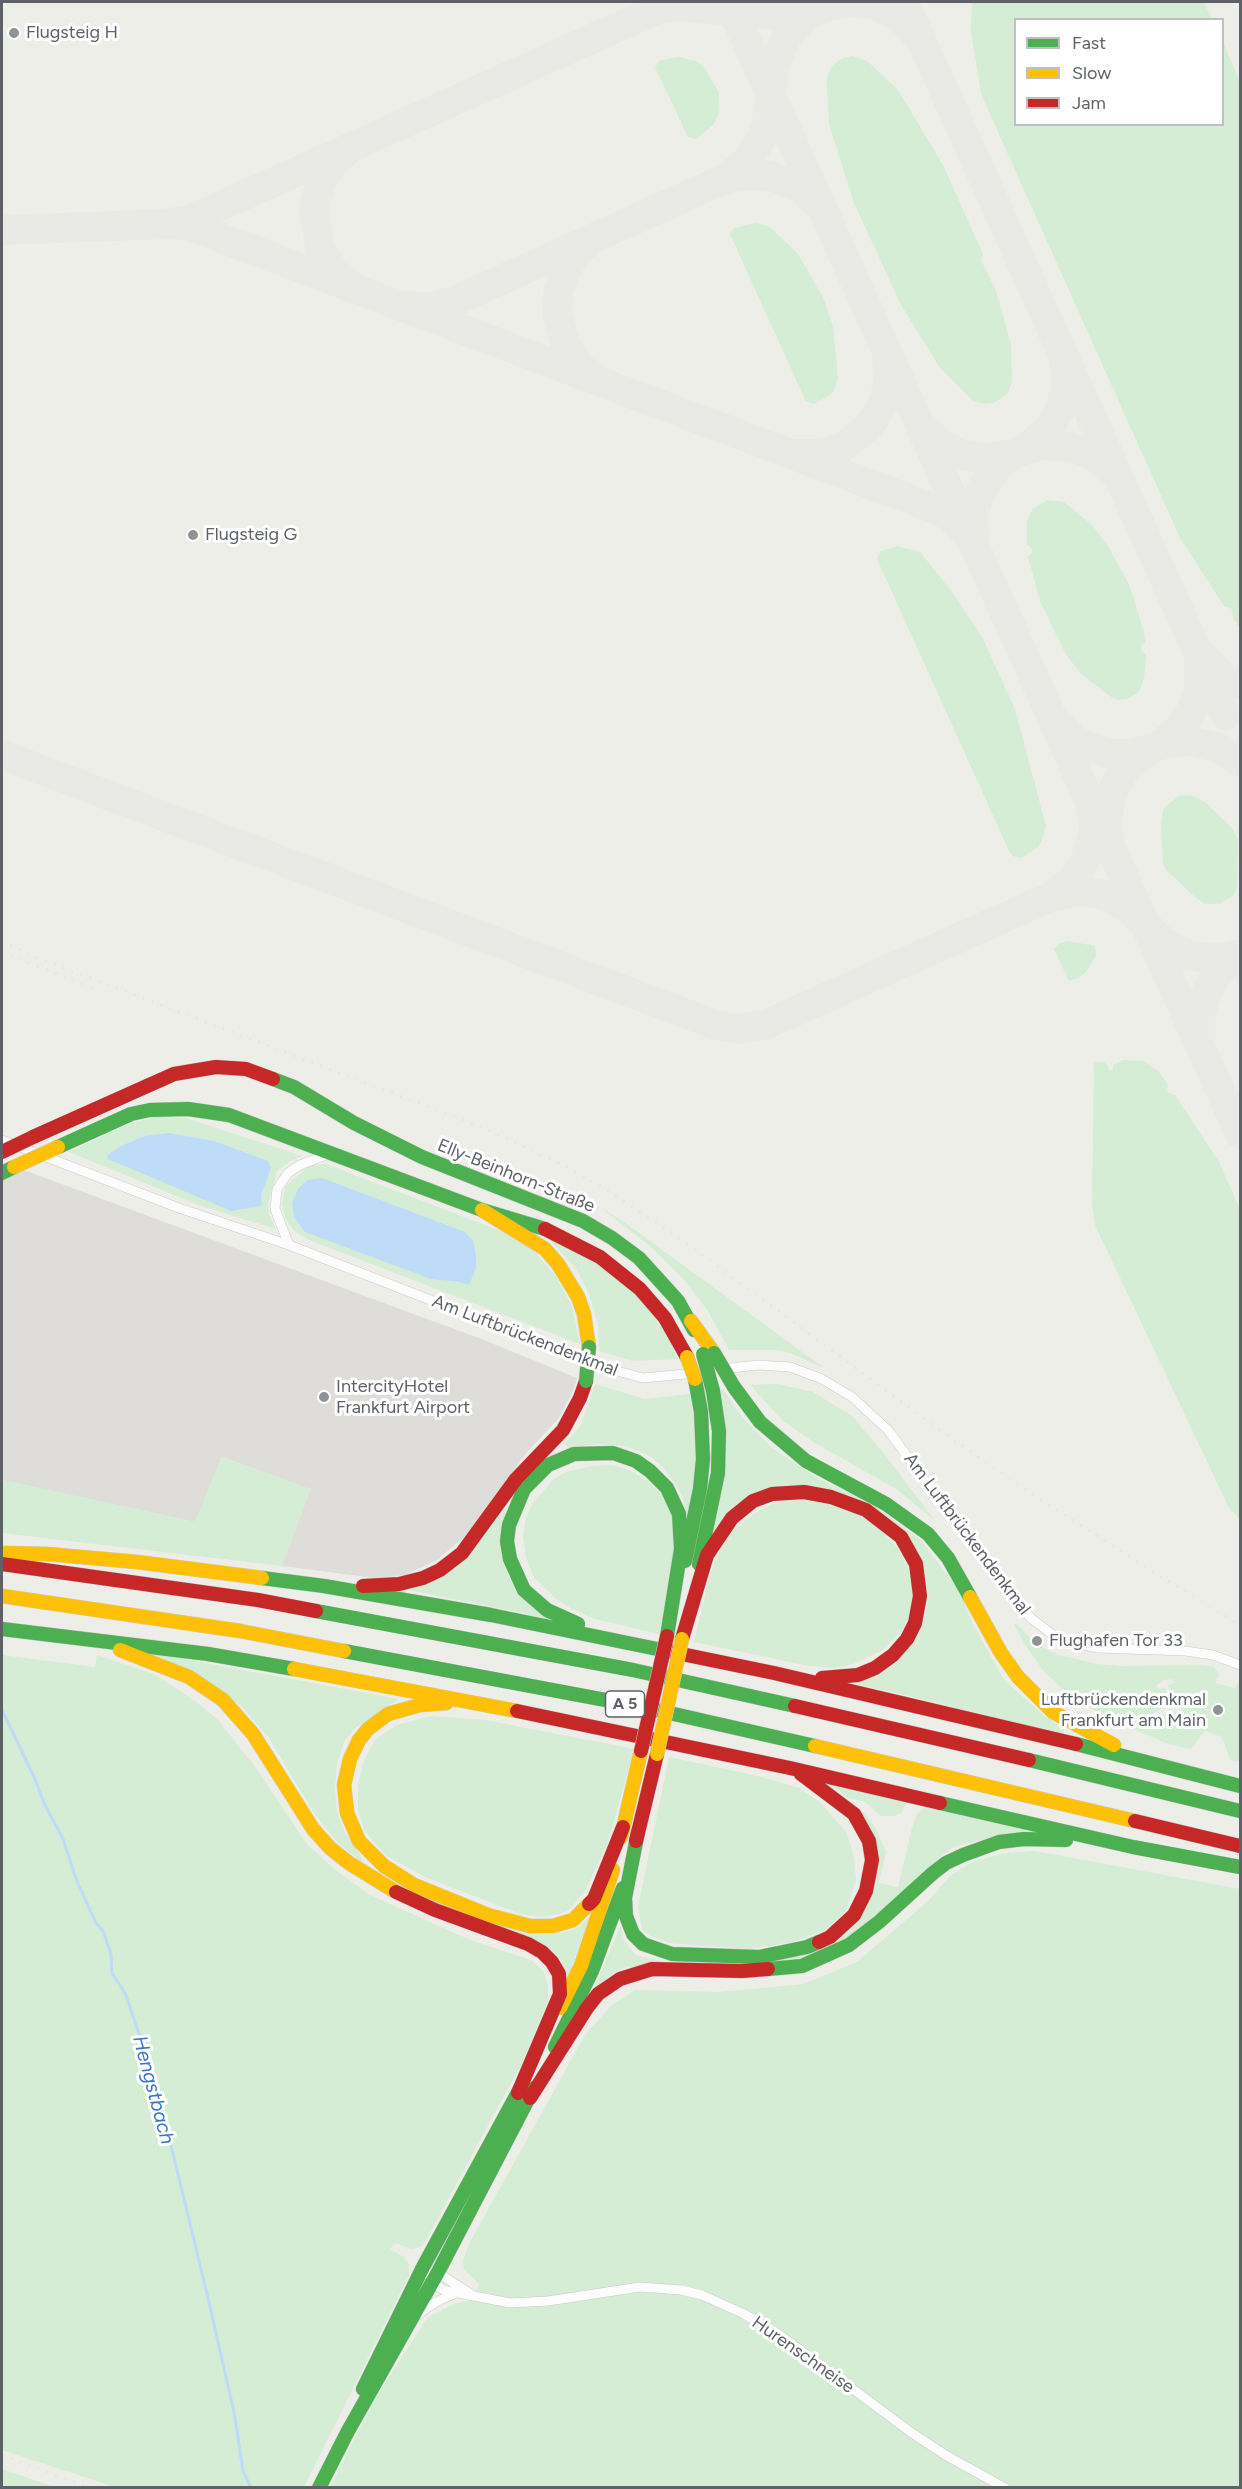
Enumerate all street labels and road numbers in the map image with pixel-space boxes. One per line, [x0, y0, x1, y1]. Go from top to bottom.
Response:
street label: Elly-Beinhorn-Straße [434, 1135, 598, 1217]
street label: Am Luftbrückendenkmal [429, 1291, 621, 1381]
street label: Am Luftbrückendenkmal [899, 1449, 1035, 1619]
road number: A 5 [606, 1691, 644, 1717]
street label: Hurenschneise [748, 2312, 858, 2398]

